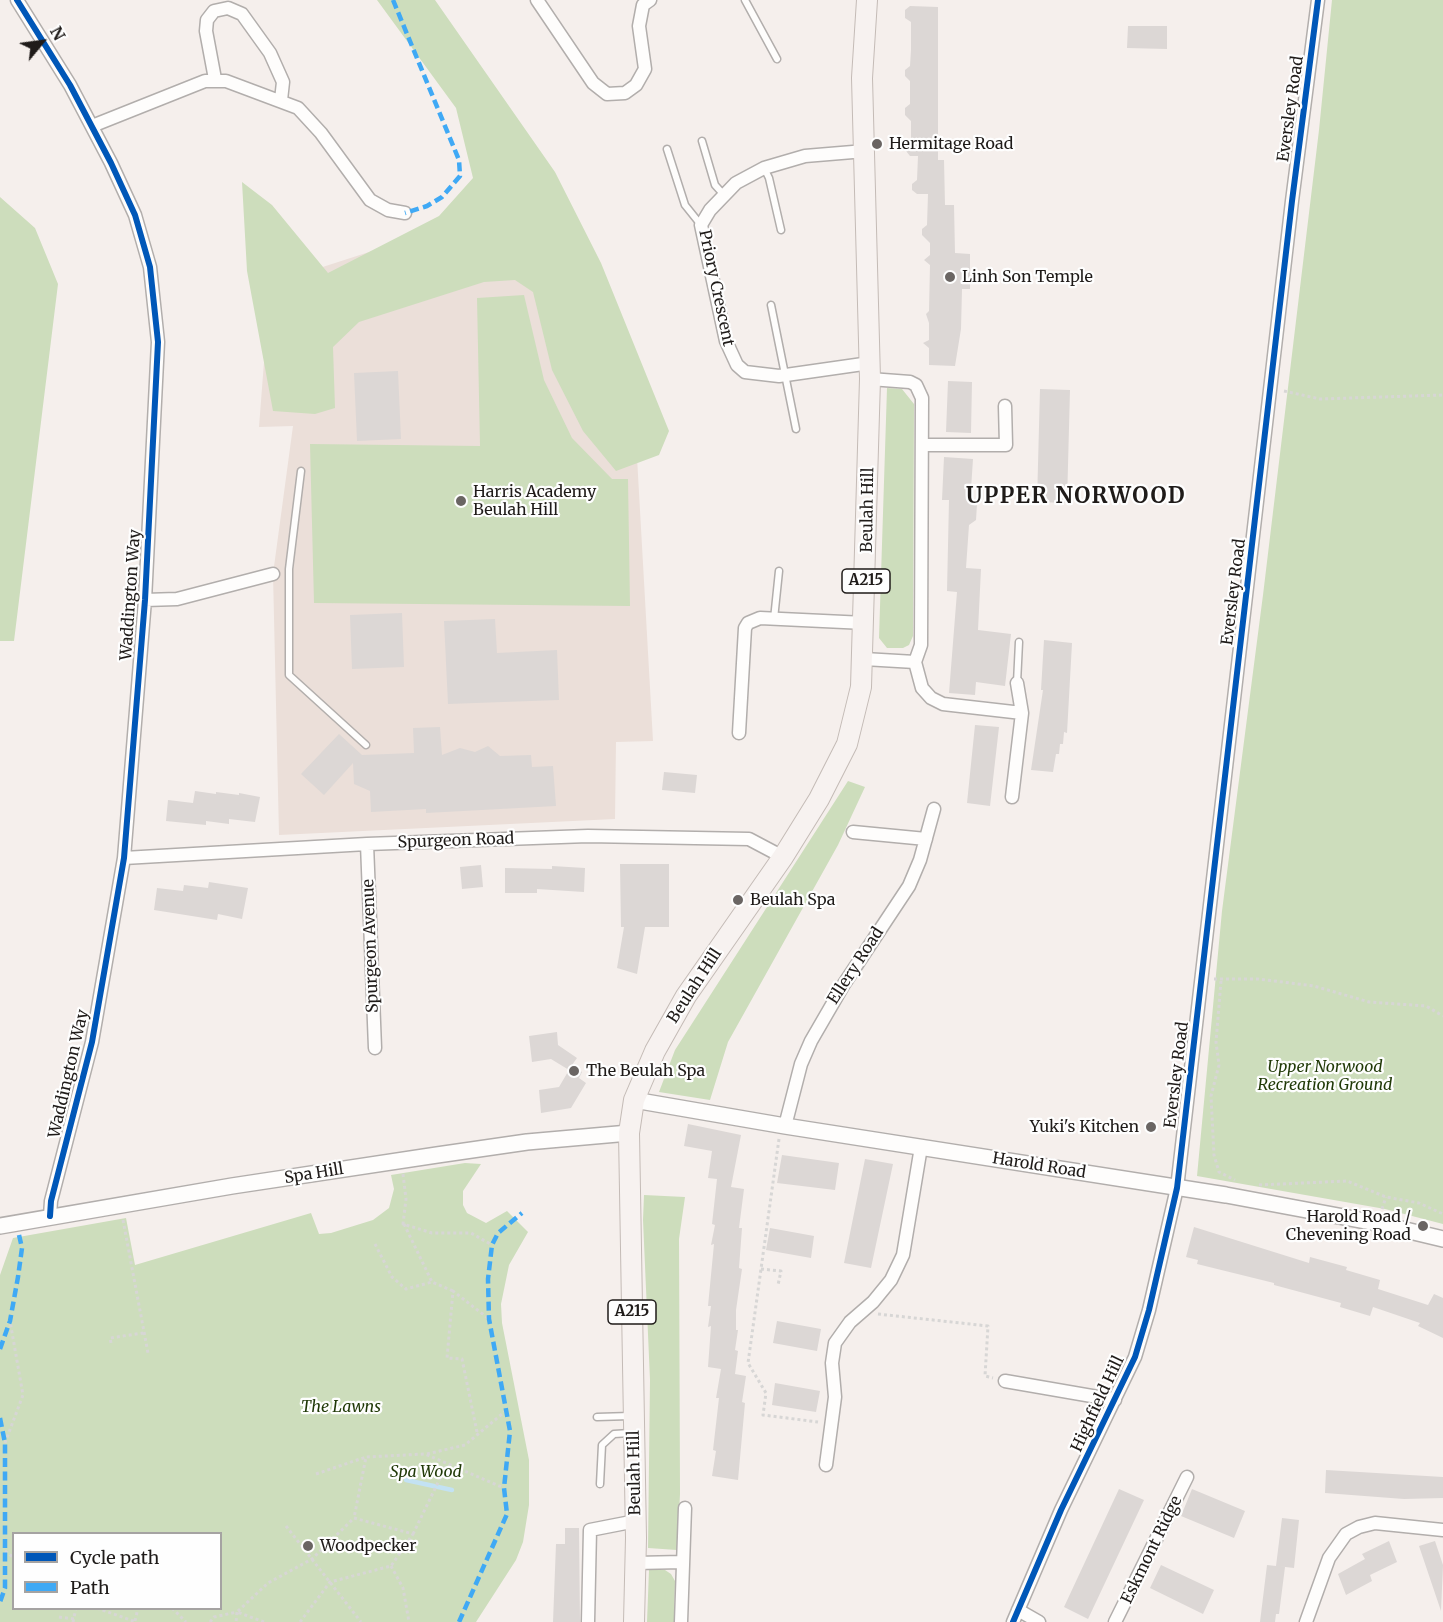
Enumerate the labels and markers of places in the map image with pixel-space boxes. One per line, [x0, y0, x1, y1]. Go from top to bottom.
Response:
place label: Hermitage Road [889, 134, 1013, 154]
marker: Hermitage Road [870, 137, 884, 151]
place label: Linh Son Temple [962, 267, 1093, 287]
marker: Linh Son Temple [943, 270, 957, 284]
place label: Harris Academy Beulah Hill [473, 482, 596, 520]
marker: Harris Academy Beulah Hill [454, 494, 468, 508]
place label: Beulah Spa [750, 890, 835, 910]
marker: Beulah Spa [731, 893, 745, 907]
place label: The Beulah Spa [586, 1061, 705, 1081]
marker: The Beulah Spa [567, 1064, 581, 1078]
place label: Yuki's Kitchen [1030, 1117, 1139, 1137]
marker: Yuki's Kitchen [1144, 1120, 1158, 1134]
place label: Harold Road / Chevening Road [1286, 1207, 1411, 1245]
marker: Harold Road / Chevening Road [1416, 1219, 1430, 1233]
place label: Woodpecker [320, 1536, 416, 1556]
marker: Woodpecker [301, 1539, 315, 1553]

